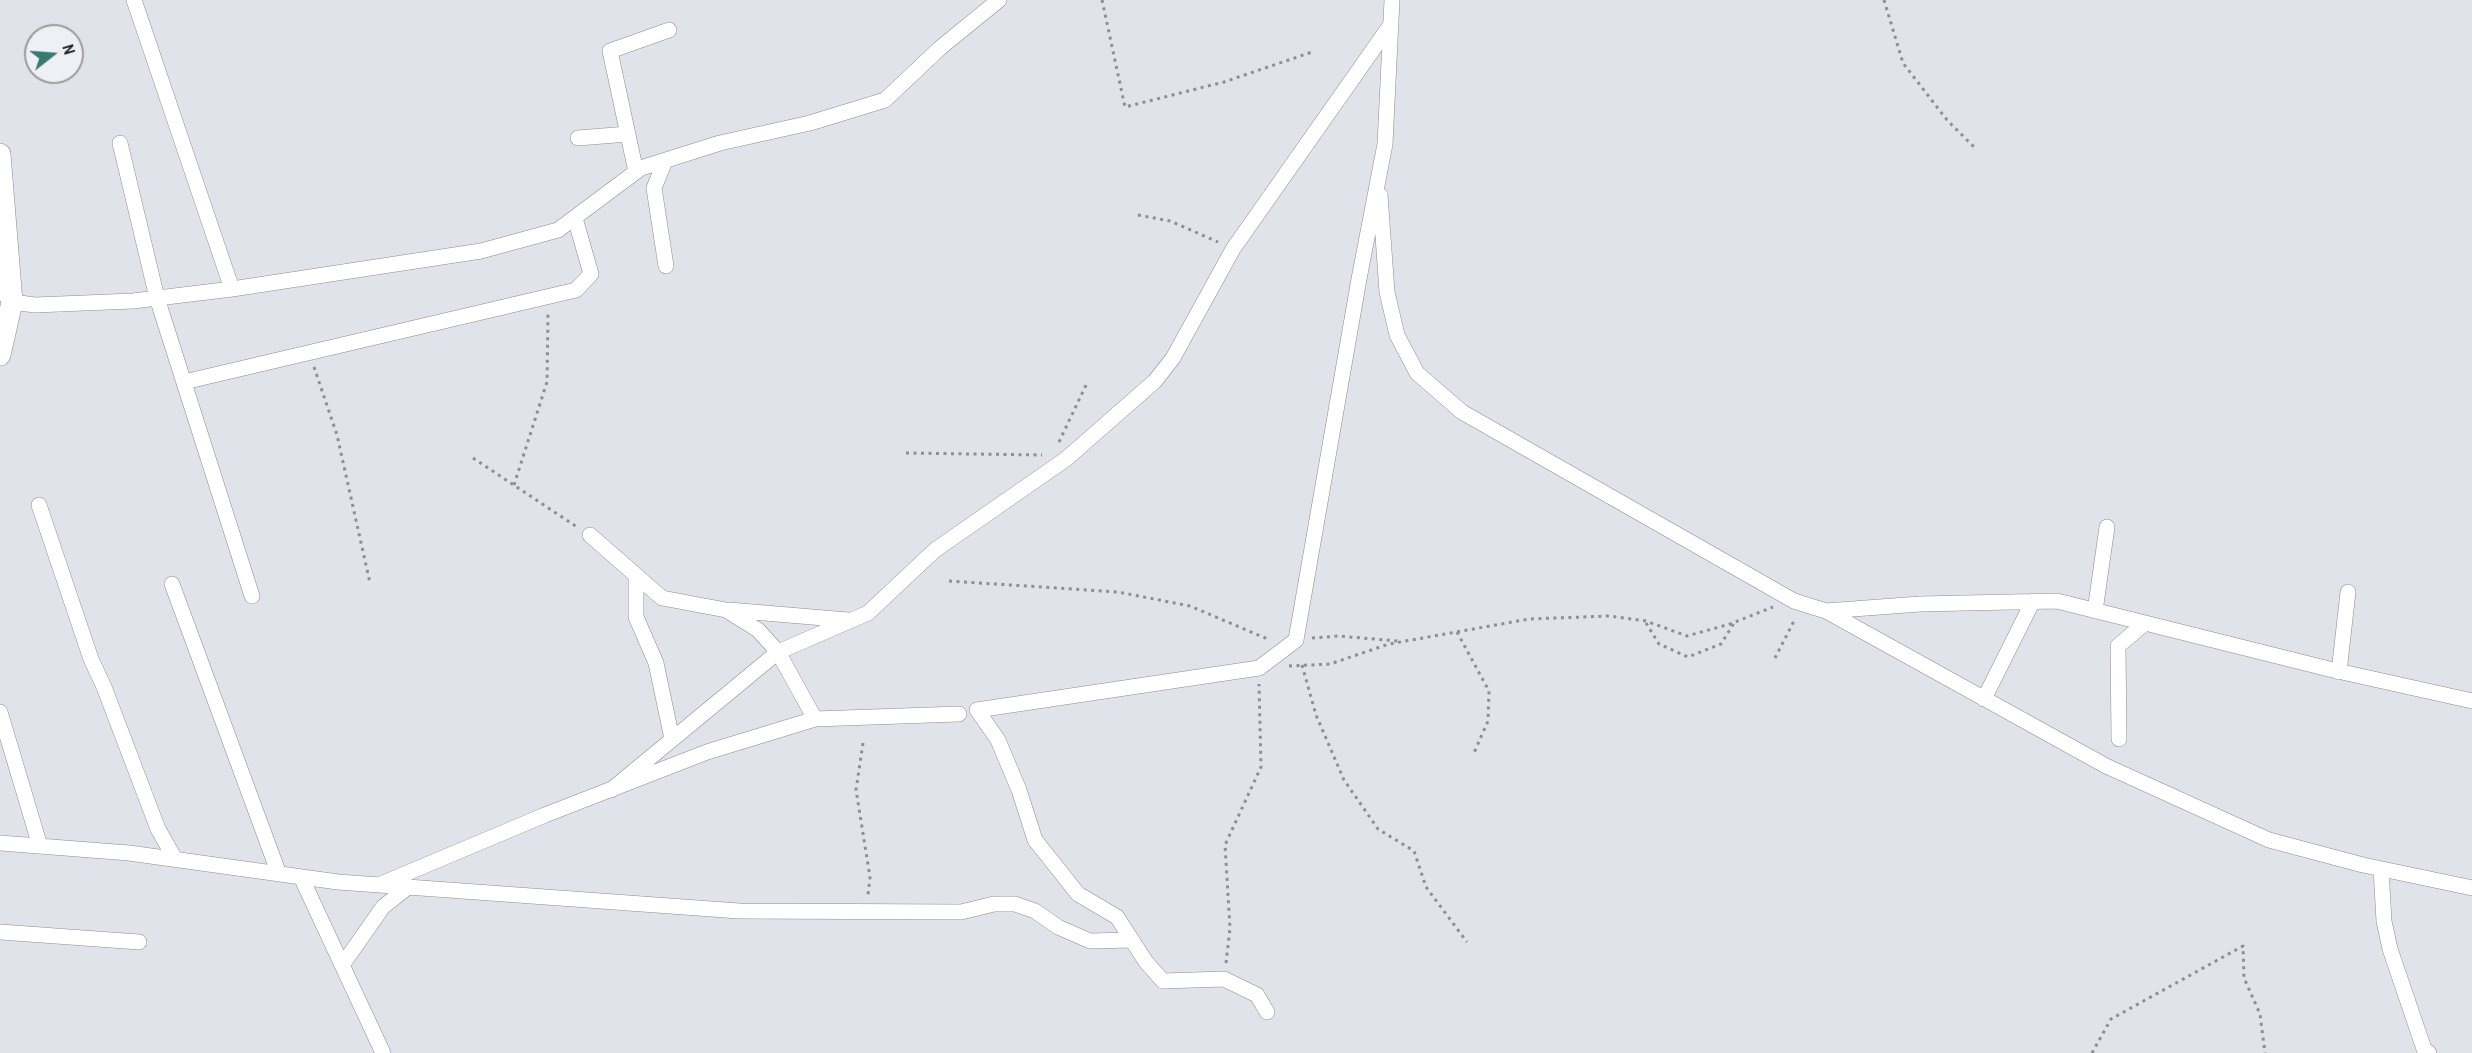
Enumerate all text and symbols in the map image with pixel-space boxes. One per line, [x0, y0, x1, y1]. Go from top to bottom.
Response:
north arrow [24, 24, 84, 84]
text: N [57, 42, 81, 57]

